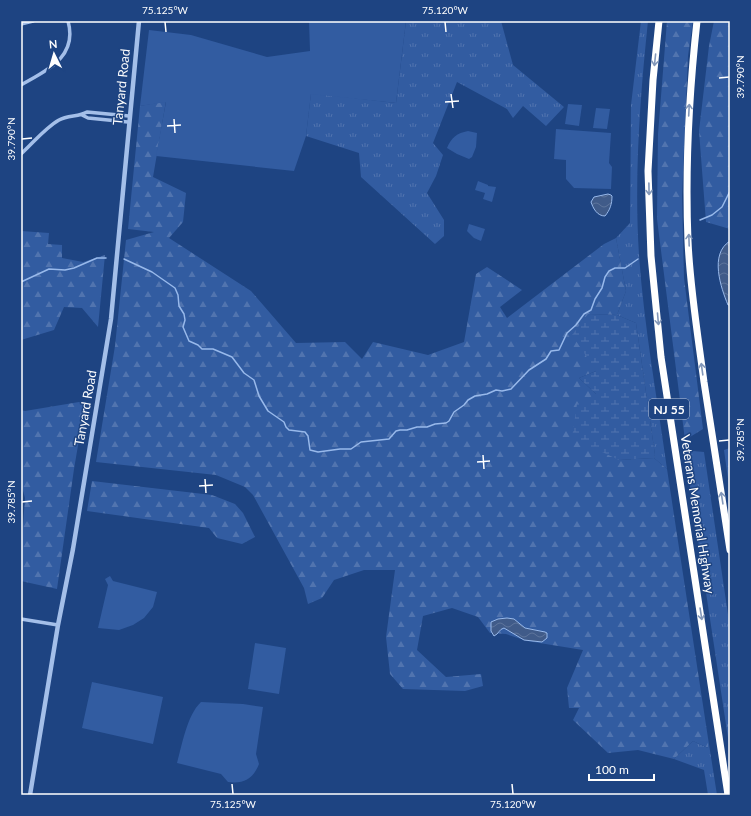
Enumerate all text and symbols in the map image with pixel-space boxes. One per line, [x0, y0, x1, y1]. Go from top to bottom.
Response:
text: 75.125°W [142, 4, 189, 16]
text: 75.120°W [422, 4, 469, 16]
north arrow [34, 34, 74, 74]
text: N [48, 37, 58, 50]
street label: Tanyard Road [109, 48, 133, 126]
one-way arrow [651, 53, 659, 66]
text: 39.790°N [734, 55, 746, 99]
one-way arrow [686, 104, 693, 117]
text: 39.790°N [5, 117, 17, 161]
one-way arrow [645, 182, 653, 195]
one-way arrow [685, 234, 692, 247]
one-way arrow [654, 312, 661, 325]
one-way arrow [698, 363, 706, 376]
street label: Tanyard Road [70, 369, 100, 447]
road number: NJ 55 [649, 399, 689, 419]
text: 39.785°N [734, 418, 746, 462]
street label: Veterans Memorial Highway [678, 433, 719, 595]
text: 39.785°N [5, 480, 17, 524]
one-way arrow [718, 491, 726, 504]
one-way arrow [697, 607, 705, 620]
scale bar [589, 756, 654, 782]
text: 100 m [595, 762, 629, 777]
text: 75.125°W [210, 798, 257, 810]
text: 75.120°W [490, 798, 537, 810]

